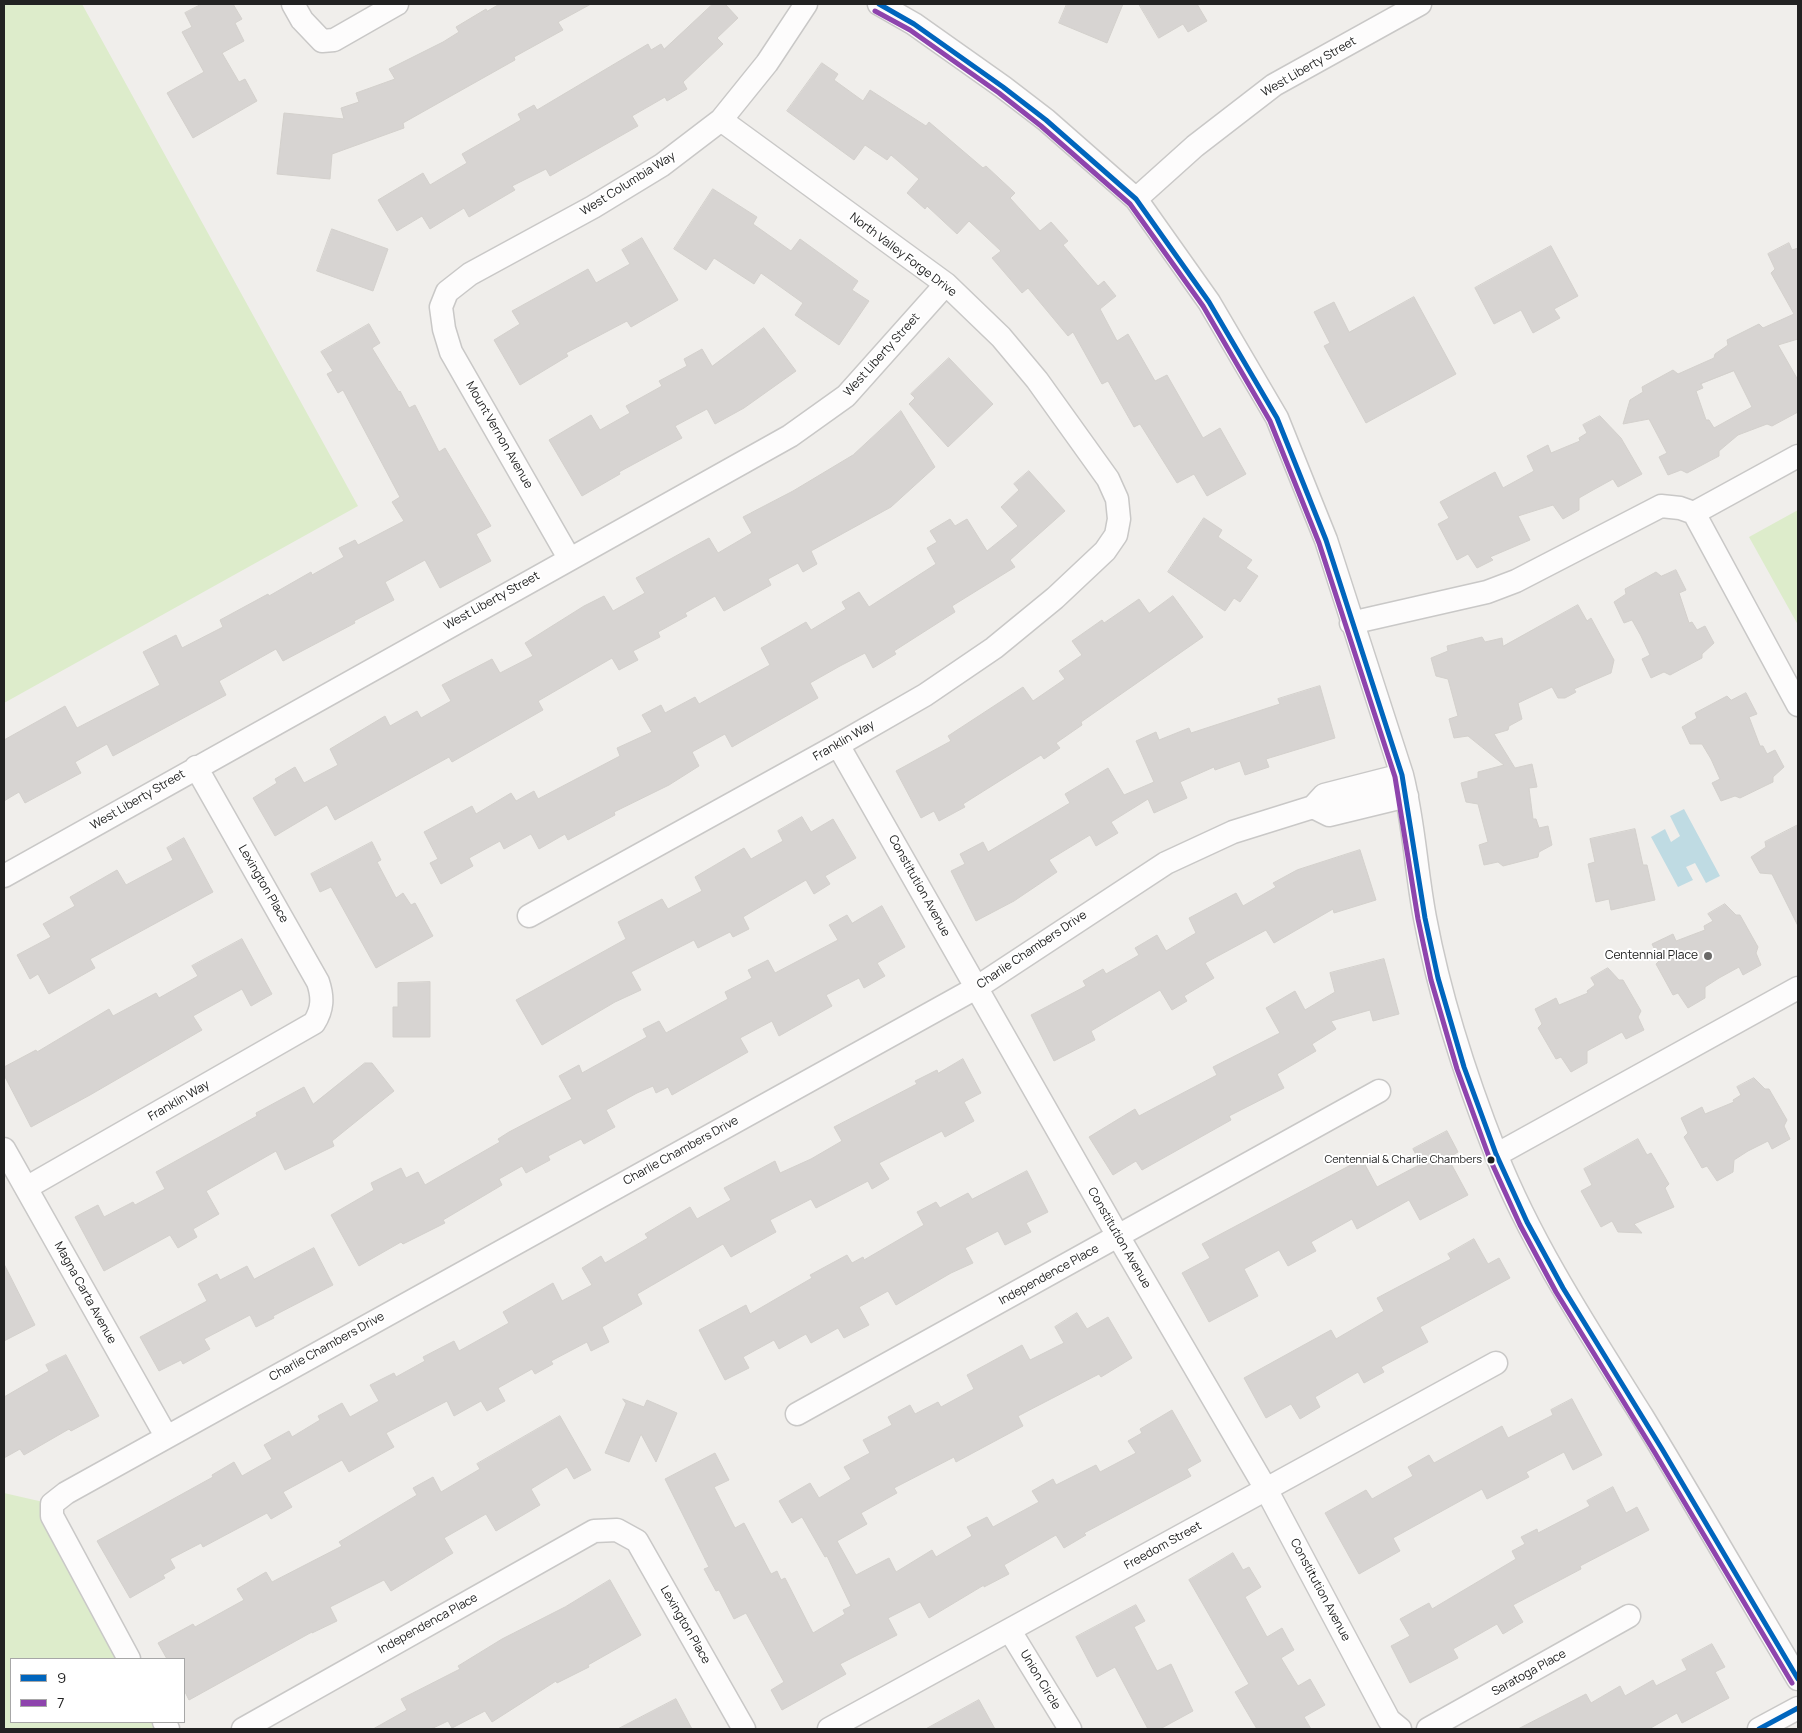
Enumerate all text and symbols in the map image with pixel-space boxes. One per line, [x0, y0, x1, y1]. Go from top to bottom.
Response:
street label: West Liberty Street [1259, 34, 1359, 100]
street label: West Columbia Way [578, 149, 678, 219]
street label: North Valley Forge Drive [847, 210, 959, 300]
street label: West Liberty Street [841, 310, 923, 400]
street label: Mount Vernon Avenue [462, 379, 536, 491]
street label: West Liberty Street [442, 569, 542, 633]
street label: Franklin Way [811, 718, 877, 764]
street label: West Liberty Street [88, 767, 188, 833]
street label: Constitution Avenue [885, 833, 953, 939]
street label: Lexington Place [235, 842, 291, 926]
street label: Charlie Chambers Drive [974, 908, 1090, 992]
place label: Centennial Place [1605, 949, 1698, 963]
marker: Centennial Place [1702, 950, 1714, 962]
street label: Franklin Way [146, 1078, 212, 1124]
street label: Charlie Chambers Drive [621, 1113, 741, 1189]
place label: Centennial & Charlie Chambers [1324, 1153, 1482, 1167]
marker: Centennial & Charlie Chambers [1486, 1155, 1496, 1165]
street label: Constitution Avenue [1084, 1185, 1154, 1291]
street label: Magna Carta Avenue [51, 1239, 119, 1347]
street label: Independence Place [997, 1242, 1101, 1308]
street label: Charlie Chambers Drive [267, 1309, 387, 1385]
street label: Freedom Street [1122, 1519, 1204, 1573]
street label: Constitution Avenue [1287, 1536, 1353, 1644]
street label: Lexington Place [657, 1583, 713, 1667]
street label: Independenca Place [376, 1591, 480, 1657]
street label: Saratoga Place [1489, 1647, 1569, 1699]
street label: Union Circle [1017, 1648, 1063, 1712]
legend [10, 1658, 185, 1723]
text: 9 [57, 1667, 66, 1688]
text: 7 [57, 1692, 65, 1713]

